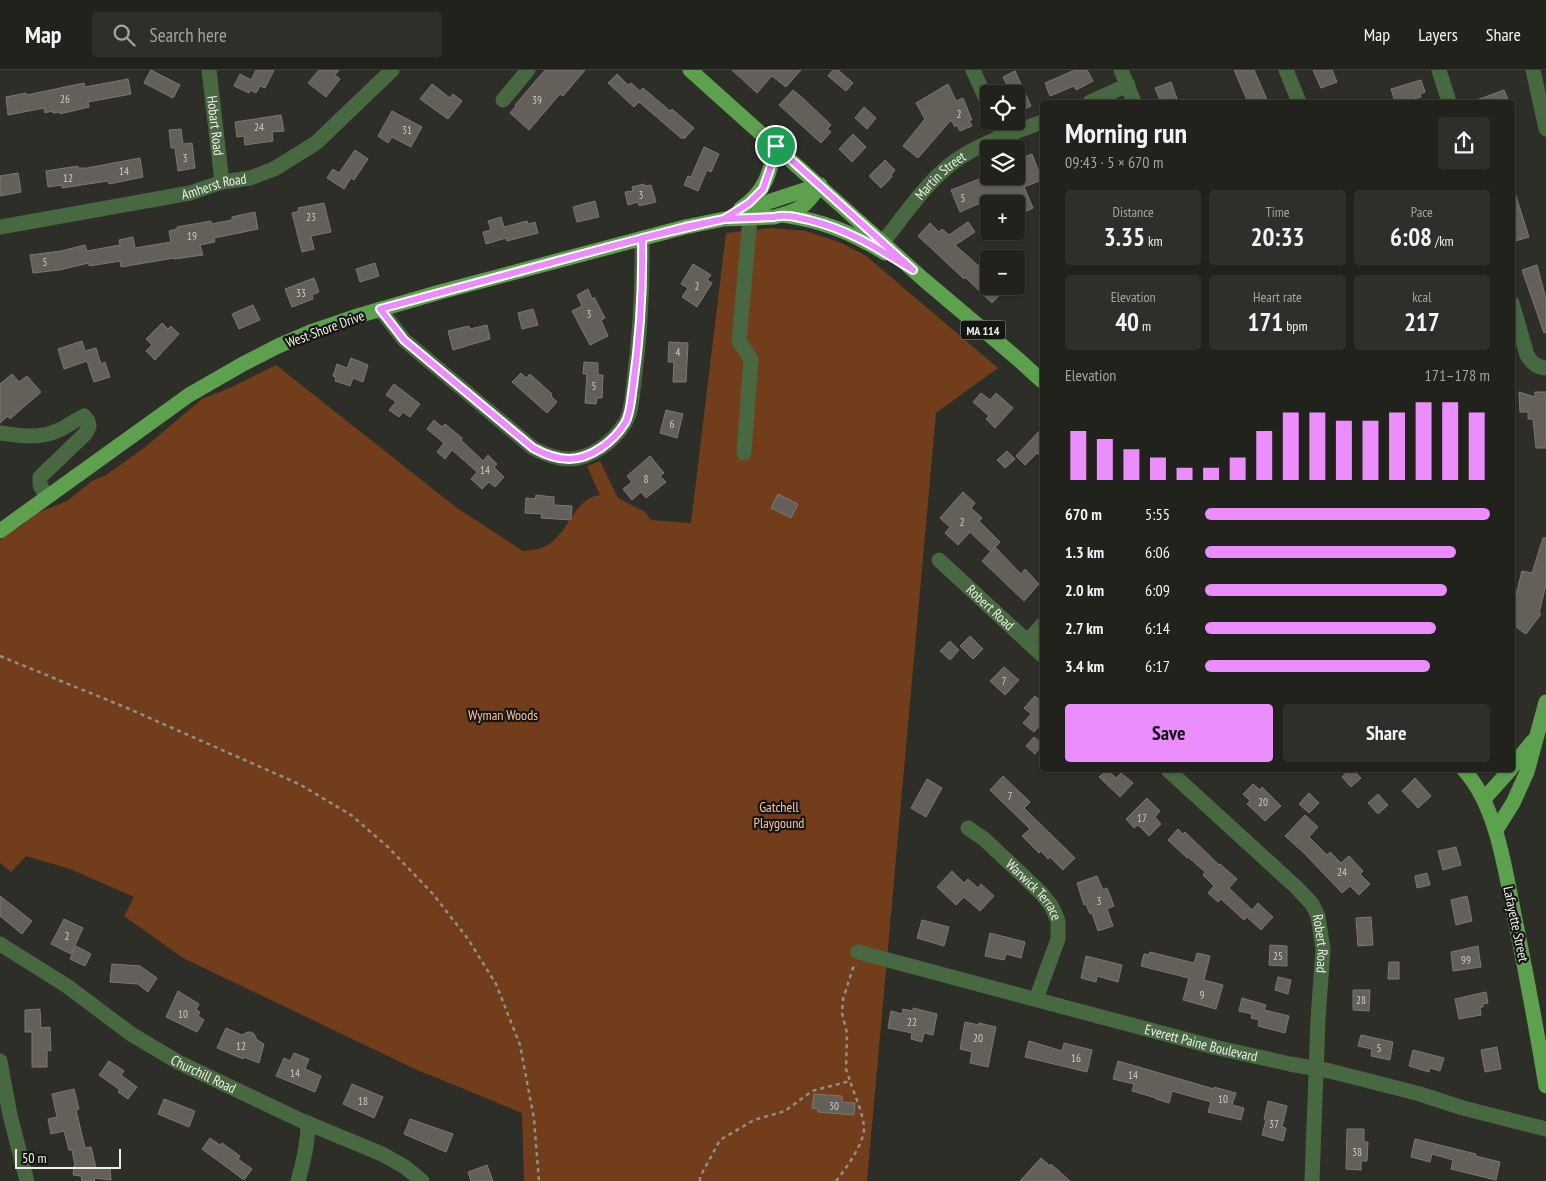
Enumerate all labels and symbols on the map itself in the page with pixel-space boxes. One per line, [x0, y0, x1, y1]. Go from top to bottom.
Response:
house number: 26 [60, 92, 70, 106]
house number: 39 [532, 93, 542, 107]
street label: Hobart Road [203, 95, 228, 157]
house number: 2 [957, 107, 962, 121]
house number: 24 [254, 120, 264, 134]
house number: 31 [402, 123, 412, 137]
pin [755, 125, 797, 167]
street label: Martin Street [911, 147, 969, 204]
house number: 3 [183, 151, 188, 165]
house number: 14 [119, 164, 129, 178]
street label: Amherst Road [180, 170, 248, 203]
house number: 12 [63, 171, 73, 185]
house number: 3 [639, 188, 644, 202]
house number: 5 [961, 191, 966, 205]
house number: 23 [306, 210, 316, 224]
house number: 19 [187, 229, 197, 243]
house number: 5 [43, 255, 48, 269]
house number: 2 [695, 279, 700, 293]
house number: 33 [296, 286, 306, 300]
street label: West Shore Drive [283, 306, 367, 352]
house number: 3 [587, 307, 592, 321]
road number: MA 114 [960, 320, 1006, 340]
house number: 4 [676, 345, 681, 359]
house number: 5 [592, 379, 597, 393]
house number: 6 [670, 417, 675, 431]
house number: 14 [480, 463, 490, 477]
house number: 8 [644, 472, 649, 486]
house number: 2 [960, 515, 965, 529]
street label: Robert Road [963, 581, 1018, 634]
house number: 7 [1002, 674, 1007, 688]
park label: Wyman Woods [468, 706, 538, 724]
house number: 7 [1008, 789, 1013, 803]
house number: 20 [1258, 795, 1268, 809]
park label: Gatchell Playgound [754, 798, 804, 832]
house number: 17 [1137, 811, 1147, 825]
street label: Warwick Terrace [1002, 855, 1066, 923]
house number: 24 [1337, 865, 1347, 879]
street label: Lafayette Street [1499, 885, 1533, 964]
house number: 3 [1097, 894, 1102, 908]
street label: Robert Road [1309, 913, 1332, 974]
house number: 2 [65, 929, 70, 943]
house number: 25 [1273, 949, 1283, 963]
house number: 99 [1461, 953, 1471, 967]
house number: 9 [1200, 988, 1205, 1002]
house number: 28 [1356, 993, 1366, 1007]
house number: 10 [178, 1007, 188, 1021]
house number: 22 [907, 1015, 917, 1029]
street label: Everett Paine Boulevard [1143, 1020, 1259, 1065]
house number: 20 [973, 1031, 983, 1045]
house number: 12 [236, 1039, 246, 1053]
house number: 5 [1377, 1041, 1382, 1055]
street label: Churchill Road [168, 1051, 239, 1097]
house number: 16 [1071, 1051, 1081, 1065]
house number: 14 [290, 1066, 300, 1080]
house number: 14 [1128, 1068, 1138, 1082]
house number: 10 [1218, 1092, 1228, 1106]
house number: 18 [358, 1094, 368, 1108]
house number: 30 [829, 1099, 839, 1113]
house number: 37 [1269, 1117, 1279, 1131]
house number: 38 [1352, 1145, 1362, 1159]
scale bar [15, 1146, 121, 1169]

